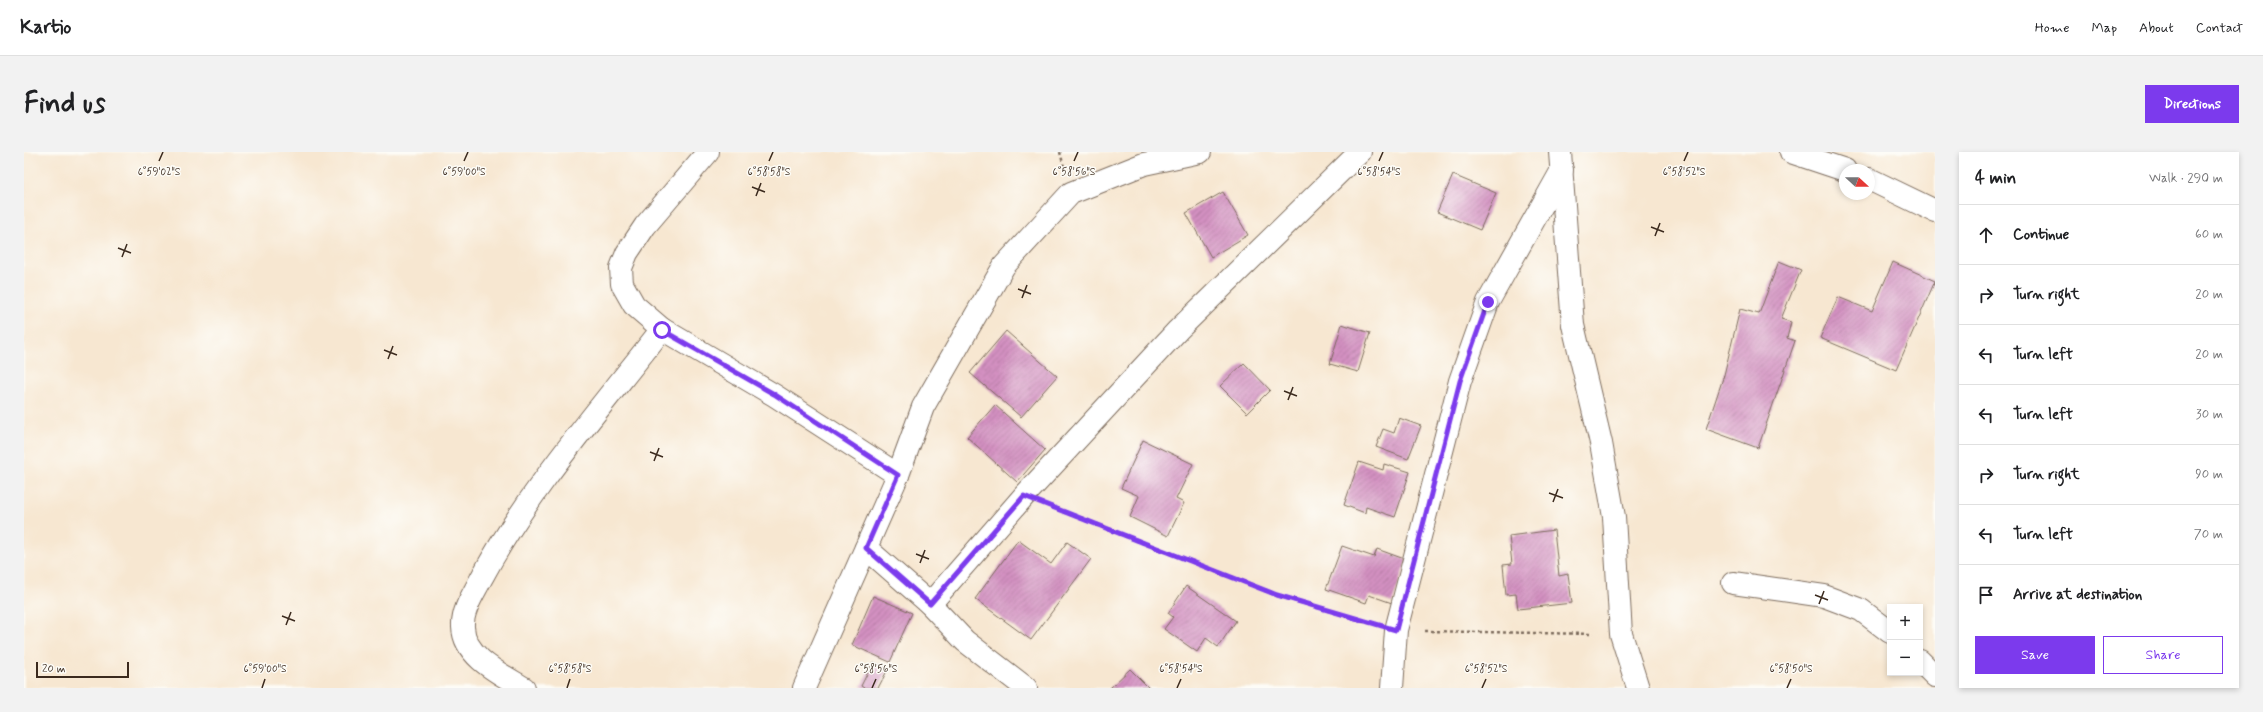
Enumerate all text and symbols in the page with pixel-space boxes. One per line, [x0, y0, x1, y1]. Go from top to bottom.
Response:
text: Kartio [20, 15, 71, 40]
text: Home [2035, 19, 2069, 37]
text: Map [2091, 19, 2117, 37]
text: About [2139, 19, 2174, 37]
text: Contact [2196, 19, 2243, 37]
button: Directions [2145, 85, 2239, 123]
text: Find us [24, 86, 105, 123]
north arrow [1839, 164, 1875, 200]
text: 6°59'02"S [138, 165, 181, 179]
text: 6°59'00"S [442, 165, 486, 179]
text: 6°58'58"S [748, 165, 791, 179]
text: 6°58'56"S [1053, 165, 1096, 179]
text: 6°58'54"S [1357, 165, 1401, 179]
text: 6°58'52"S [1663, 165, 1706, 179]
text: 4 min [1975, 167, 2016, 189]
text: Walk · 290 m [2149, 170, 2223, 187]
icon: ahead [1975, 224, 1997, 246]
text: Continue [2013, 225, 2069, 245]
text: 60 m [2195, 226, 2223, 243]
icon: right [1975, 284, 1997, 306]
text: Turn right [2013, 285, 2080, 305]
text: 20 m [2195, 286, 2223, 303]
route end [1479, 293, 1497, 311]
route start [653, 321, 671, 339]
icon: left [1975, 344, 1997, 366]
text: Turn left [2013, 345, 2073, 365]
text: 20 m [2195, 346, 2223, 363]
icon: left [1975, 404, 1997, 426]
text: Turn left [2013, 405, 2073, 425]
text: 30 m [2196, 406, 2223, 423]
icon: right [1975, 464, 1997, 486]
text: Turn right [2013, 465, 2080, 485]
text: 90 m [2195, 466, 2223, 483]
icon: left [1975, 524, 1997, 546]
text: Turn left [2013, 525, 2073, 545]
text: 70 m [2194, 526, 2223, 543]
icon: arrive [1975, 584, 1997, 606]
text: Arrive at destination [2013, 585, 2142, 605]
map controls [1887, 604, 1923, 676]
button: + [1887, 604, 1923, 640]
button: Save [1975, 636, 2095, 674]
button: Share [2103, 636, 2223, 674]
button: − [1887, 640, 1923, 676]
scale bar [36, 660, 129, 679]
text: 20 m [42, 662, 65, 676]
text: 6°59'00"S [243, 662, 287, 676]
text: 6°58'58"S [549, 662, 592, 676]
text: 6°58'56"S [855, 662, 898, 676]
text: 6°58'54"S [1159, 662, 1203, 676]
text: 6°58'52"S [1465, 662, 1508, 676]
text: 6°58'50"S [1770, 662, 1813, 676]

